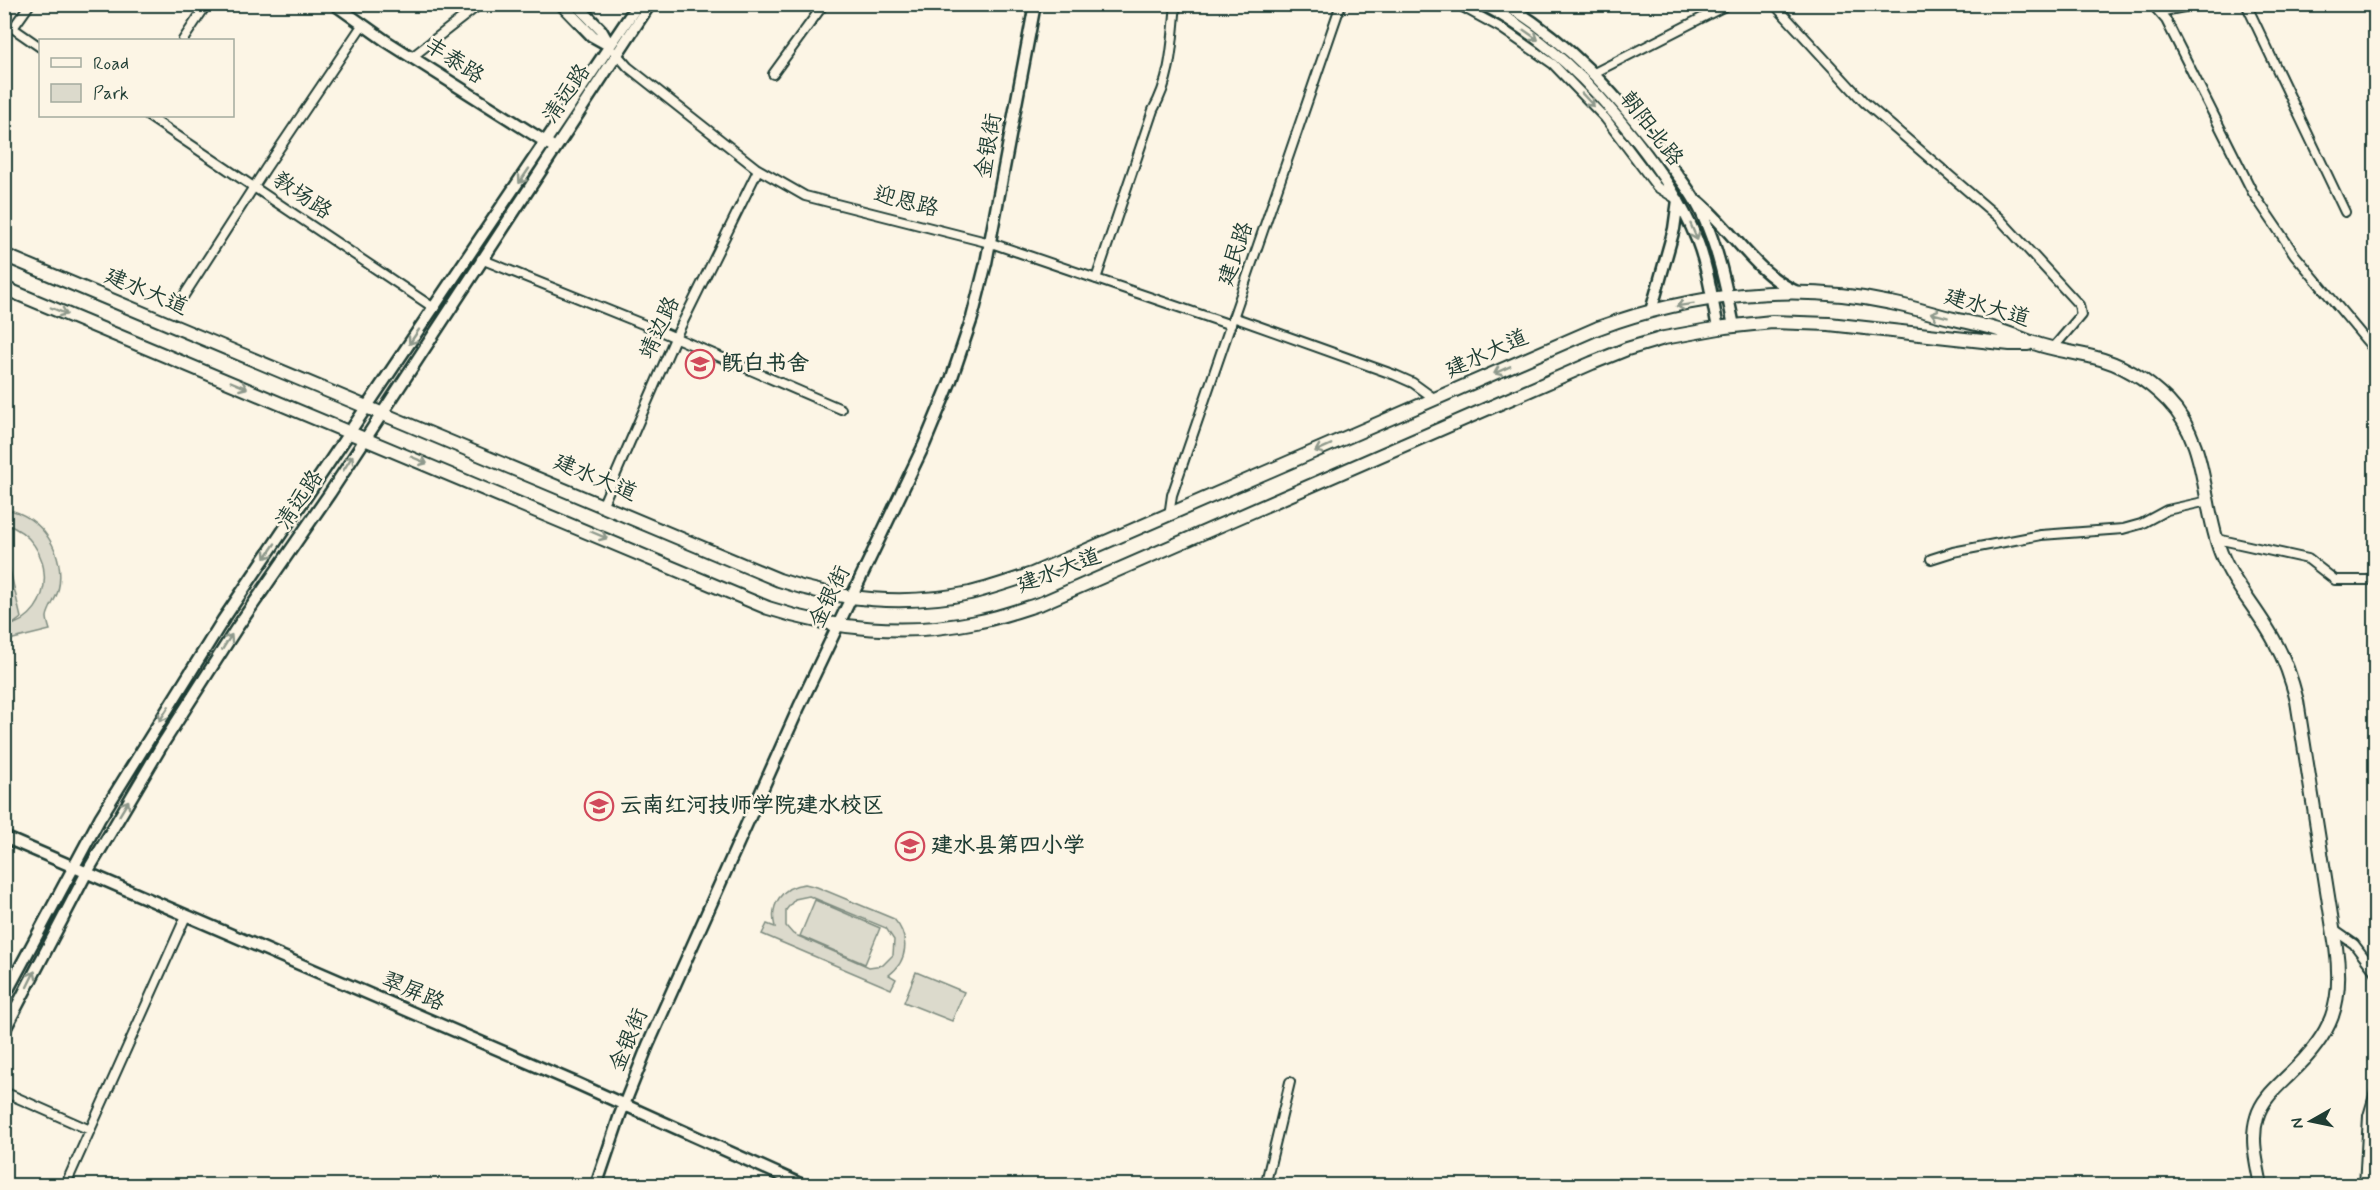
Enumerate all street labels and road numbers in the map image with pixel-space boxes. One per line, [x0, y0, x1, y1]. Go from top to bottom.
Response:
street label: 丰泰路 [419, 31, 489, 91]
street label: 清远路 [537, 59, 597, 129]
street label: 朝阳北路 [1613, 86, 1689, 172]
street label: 金银街 [969, 111, 1009, 181]
street label: 教场路 [267, 166, 337, 226]
street label: 迎恩路 [871, 180, 941, 224]
street label: 建民路 [1212, 218, 1260, 290]
street label: 建水大道 [100, 262, 192, 322]
street label: 建水大道 [1941, 282, 2033, 334]
street label: 靖边路 [633, 292, 687, 364]
street label: 建水大道 [1441, 323, 1533, 385]
street label: 建水大道 [549, 448, 641, 508]
street label: 清远路 [270, 465, 330, 535]
street label: 建水大道 [1013, 542, 1105, 600]
street label: 金银街 [803, 561, 857, 633]
street label: 翠屏路 [377, 966, 449, 1018]
street label: 金银街 [603, 1004, 655, 1076]

